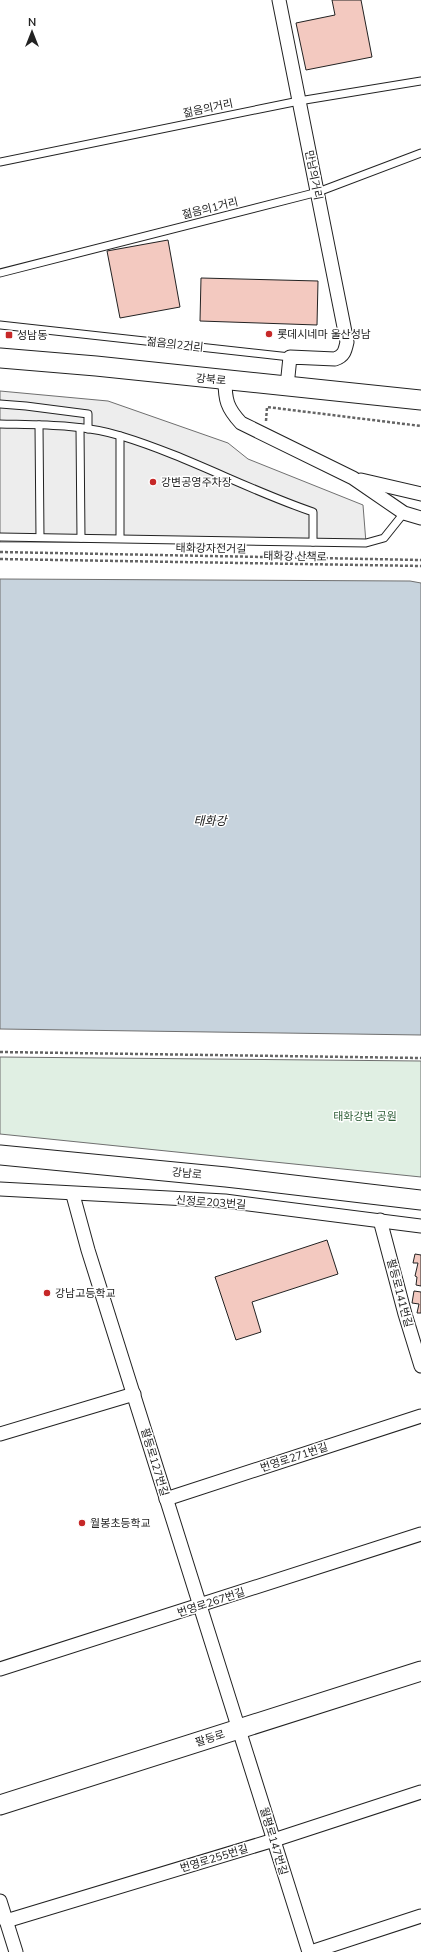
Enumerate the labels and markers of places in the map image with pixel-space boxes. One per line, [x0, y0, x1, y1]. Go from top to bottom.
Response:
place label: 롯데시네마 울산성남 [277, 327, 371, 342]
place label: 성남동 [17, 328, 47, 343]
marker: 롯데시네마 울산성남 [264, 329, 274, 339]
marker: 성남동 [4, 330, 14, 340]
place label: 강변공영주차장 [161, 475, 232, 490]
marker: 강변공영주차장 [148, 477, 158, 487]
place label: 강남고등학교 [55, 1286, 116, 1301]
marker: 강남고등학교 [42, 1288, 52, 1298]
place label: 월봉초등학교 [90, 1516, 151, 1531]
marker: 월봉초등학교 [77, 1518, 87, 1528]

